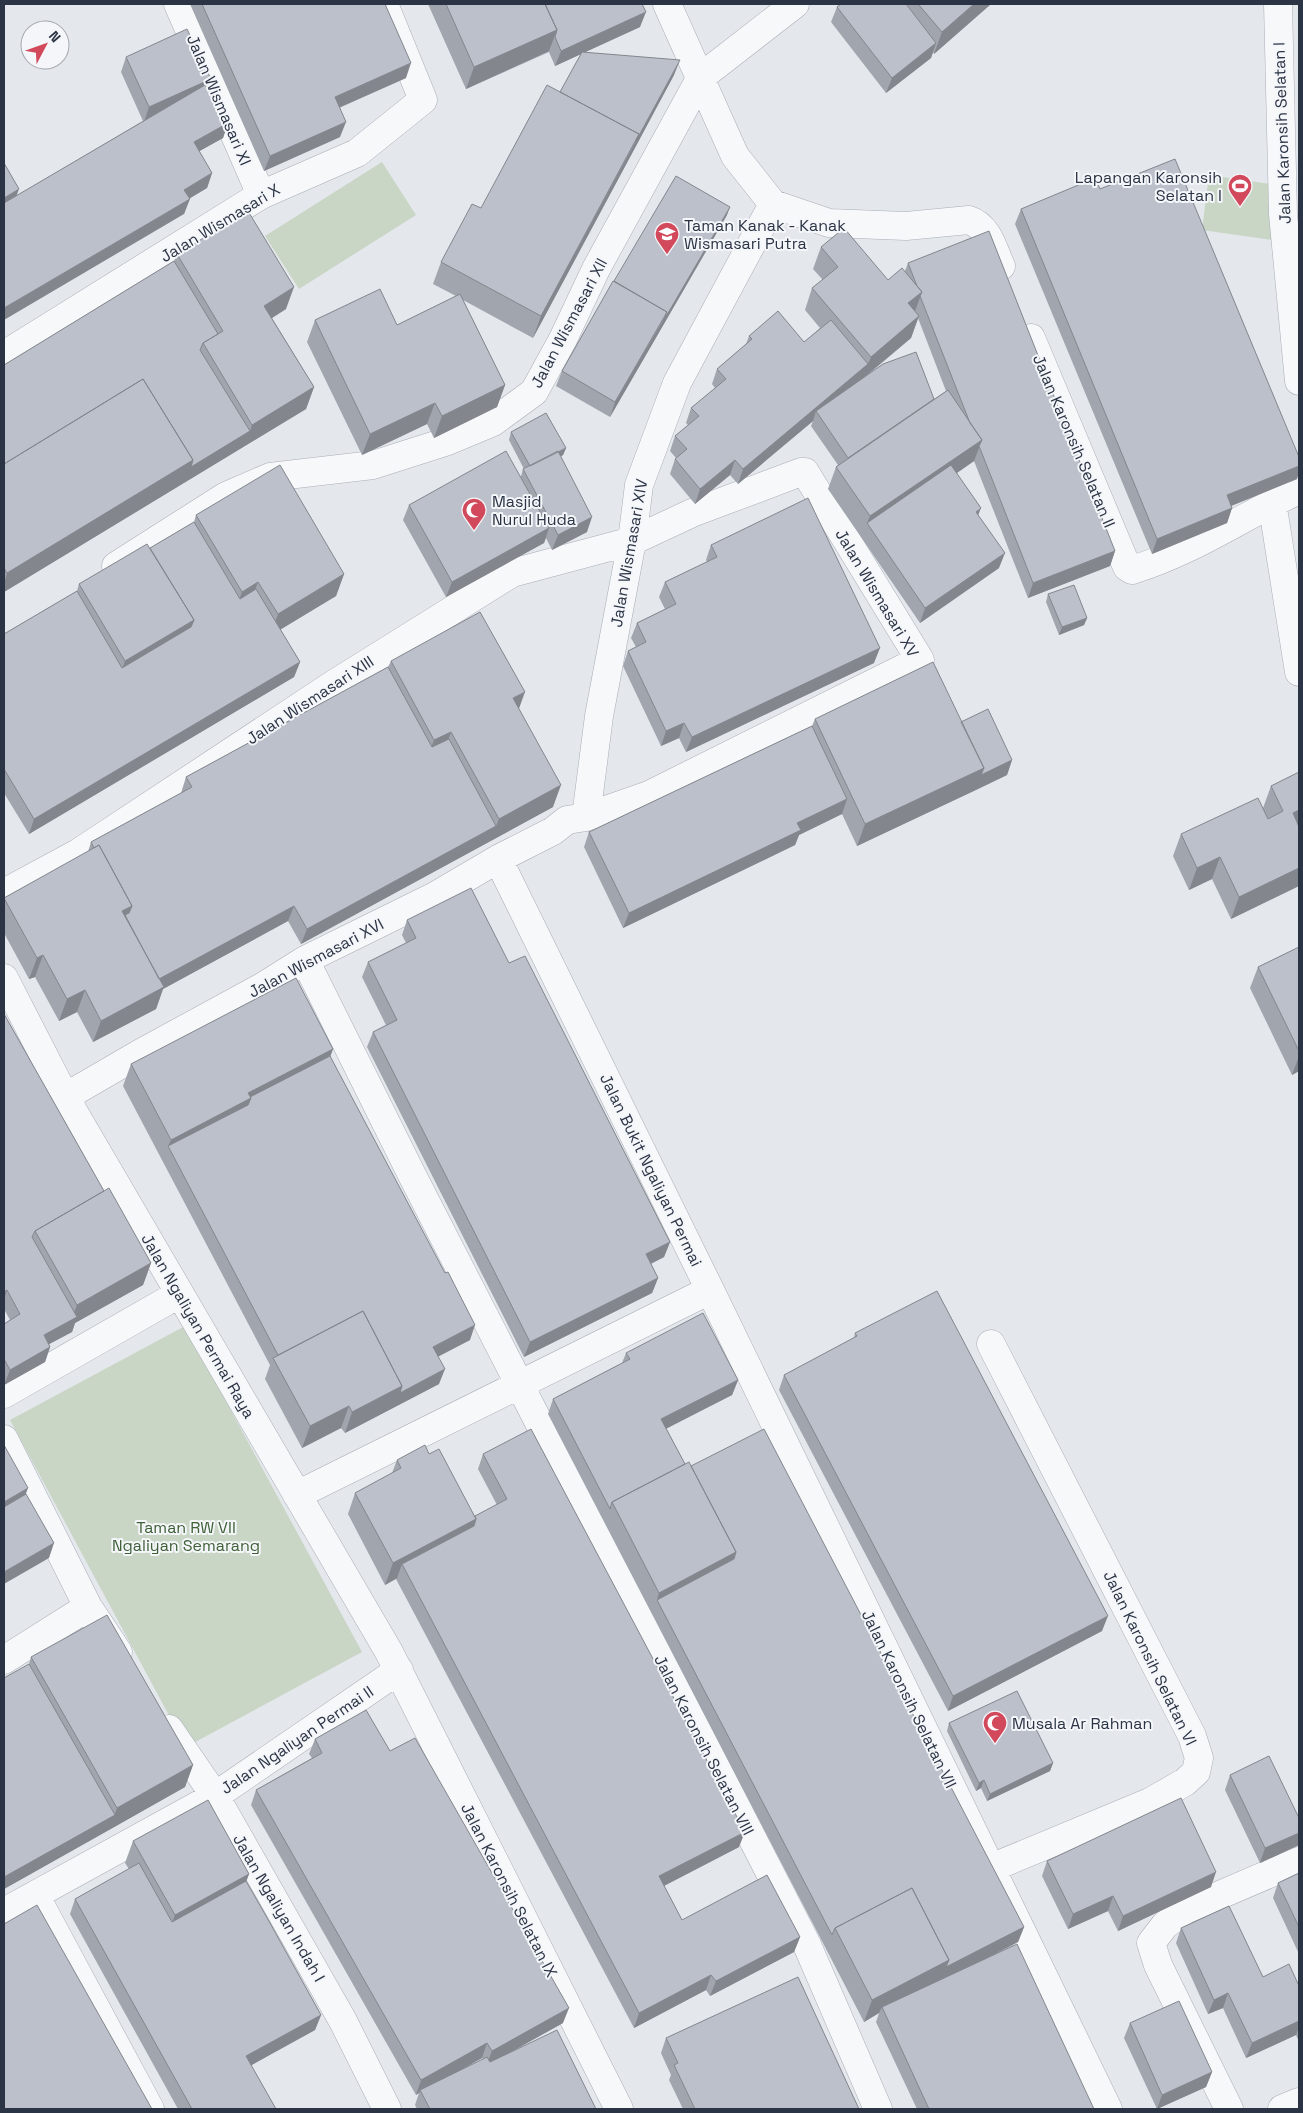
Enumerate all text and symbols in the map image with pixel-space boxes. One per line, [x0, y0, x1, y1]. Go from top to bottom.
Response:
north arrow [20, 20, 70, 70]
text: N [45, 27, 65, 46]
street label: Jalan Wismasari XI [182, 31, 256, 169]
street label: Jalan Karonsih Selatan I [1268, 42, 1296, 224]
place label: Lapangan Karonsih Selatan I [1075, 167, 1222, 206]
sports icon: Lapangan Karonsih Selatan I [1227, 173, 1253, 207]
street label: Jalan Wismasari X [156, 179, 284, 267]
place label: Taman Kanak - Kanak Wismasari Putra [684, 215, 846, 254]
school or university icon: Taman Kanak - Kanak Wismasari Putra [654, 221, 680, 255]
street label: Jalan Wismasari XII [526, 254, 612, 392]
street label: Jalan Karonsih Selatan II [1028, 351, 1120, 531]
street label: Jalan Wismasari XIV [606, 477, 652, 629]
place label: Masjid Nurul Huda [492, 491, 576, 530]
mosque icon: Masjid Nurul Huda [461, 497, 487, 531]
street label: Jalan Wismasari XV [830, 525, 924, 661]
street label: Jalan Wismasari XIII [242, 651, 378, 749]
street label: Jalan Wismasari XVI [245, 913, 387, 1003]
street label: Jalan Bukit Ngaliyan Permai [595, 1070, 707, 1270]
street label: Jalan Ngaliyan Permai Raya [136, 1230, 260, 1422]
park label: Taman RW VII Ngaliyan Semarang [112, 1517, 260, 1556]
street label: Jalan Karonsih Selatan VI [1098, 1567, 1202, 1749]
street label: Jalan Karonsih Selatan VII [857, 1606, 961, 1792]
street label: Jalan Karonsih Selatan VIII [649, 1651, 759, 1839]
street label: Jalan Ngaliyan Permai II [217, 1681, 377, 1799]
mosque icon: Musala Ar Rahman [982, 1710, 1008, 1744]
place label: Musala Ar Rahman [1012, 1713, 1152, 1734]
street label: Jalan Karonsih Selatan IX [456, 1800, 562, 1980]
street label: Jalan Ngaliyan Indah I [228, 1830, 330, 1986]

